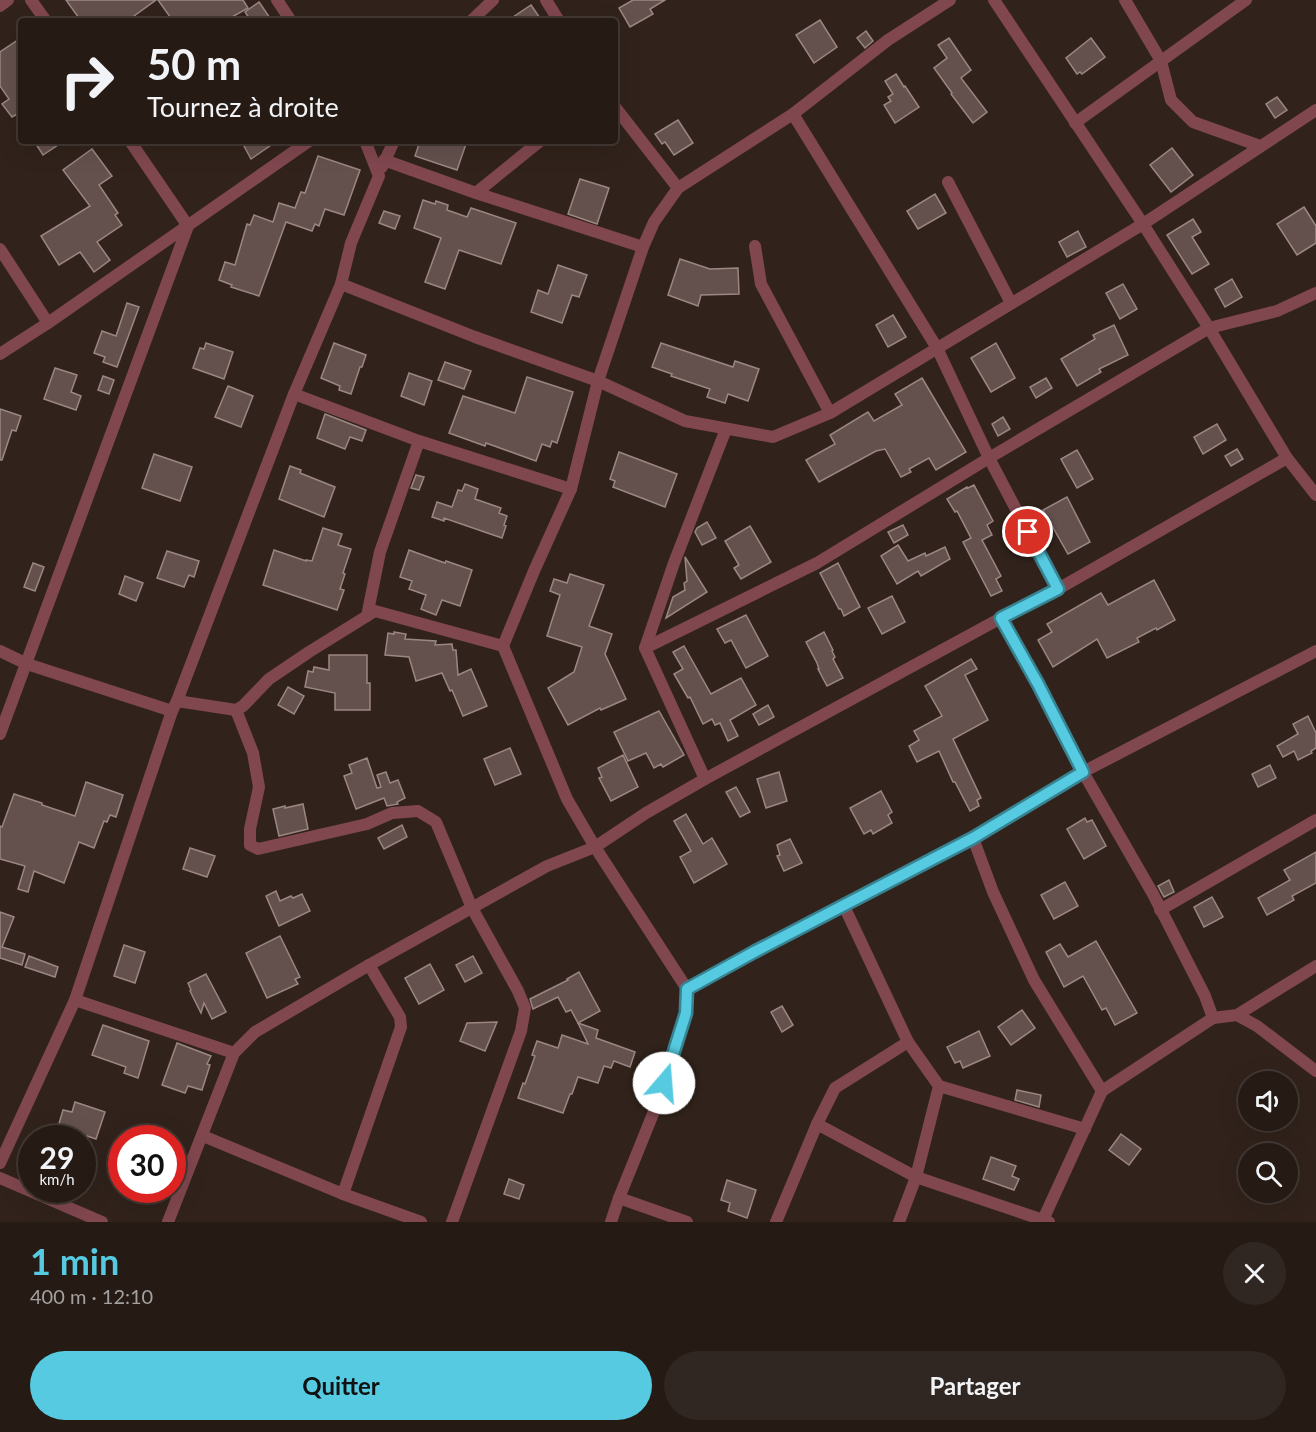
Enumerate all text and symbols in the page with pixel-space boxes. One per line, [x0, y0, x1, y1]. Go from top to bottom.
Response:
text: 50 m [147, 39, 241, 89]
icon: right [48, 42, 126, 120]
text: Tournez à droite [147, 90, 339, 123]
pin [1002, 506, 1053, 557]
icon: arrive [1011, 515, 1044, 548]
position arrow [632, 1051, 696, 1115]
map controls [1238, 1071, 1298, 1203]
button: sound [1238, 1071, 1298, 1131]
speed limit sign: 30 [108, 1125, 186, 1203]
text: 29 [40, 1139, 74, 1175]
button: search [1238, 1143, 1298, 1203]
text: km/h [39, 1170, 75, 1188]
text: 1 min [30, 1239, 119, 1283]
button: close [1223, 1242, 1286, 1305]
text: 400 m · 12:10 [30, 1284, 153, 1308]
button: Quitter [30, 1351, 652, 1420]
button: Partager [664, 1351, 1286, 1420]

